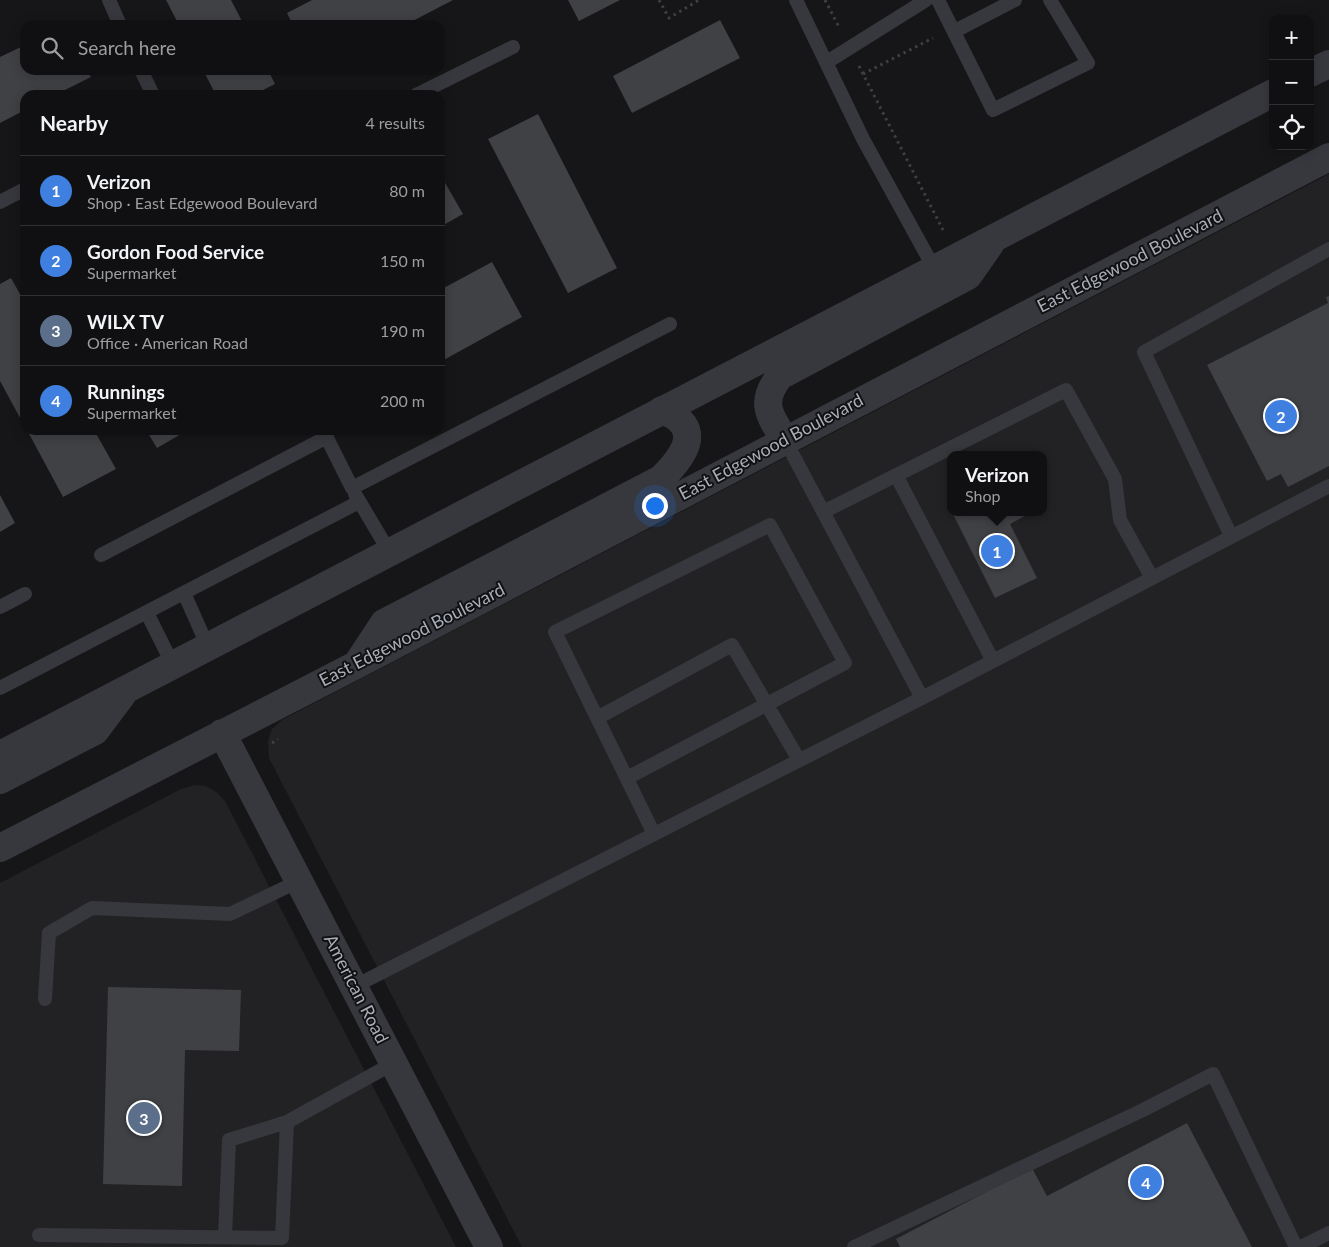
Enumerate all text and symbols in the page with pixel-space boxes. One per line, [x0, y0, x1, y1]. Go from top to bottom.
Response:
map controls [1269, 15, 1314, 150]
button: + [1269, 15, 1314, 60]
search box [20, 20, 445, 75]
icon: search [38, 34, 66, 62]
text: Search here [78, 36, 176, 59]
button: − [1269, 60, 1314, 105]
button: locate [1269, 105, 1314, 150]
text: Nearby [40, 110, 108, 135]
text: 4 results [365, 113, 425, 132]
text: Verizon [87, 170, 151, 193]
text: 1 [51, 181, 61, 200]
text: 80 m [389, 181, 425, 200]
text: Shop · East Edgewood Boulevard [87, 193, 318, 212]
street label: East Edgewood Boulevard [1033, 204, 1226, 317]
text: Gordon Food Service [87, 240, 264, 263]
text: 2 [51, 251, 61, 270]
text: 150 m [380, 251, 425, 270]
text: Supermarket [87, 263, 176, 282]
text: WILX TV [87, 310, 164, 333]
text: 3 [51, 321, 61, 340]
text: 190 m [380, 321, 425, 340]
text: Office · American Road [87, 333, 248, 352]
text: Runnings [87, 380, 165, 403]
street label: East Edgewood Boulevard [675, 388, 866, 504]
text: 4 [51, 391, 61, 410]
text: 200 m [380, 391, 425, 410]
pin: 2 [1265, 397, 1297, 435]
text: Supermarket [87, 403, 176, 422]
popup [947, 451, 1047, 516]
text: Verizon [965, 463, 1029, 486]
text: Shop [965, 486, 1001, 505]
your location [642, 493, 668, 519]
pin: 1 [981, 532, 1013, 570]
street label: East Edgewood Boulevard [315, 578, 508, 691]
street label: American Road [320, 930, 394, 1047]
pin: 3 [128, 1099, 160, 1137]
pin: 4 [1130, 1163, 1162, 1201]

